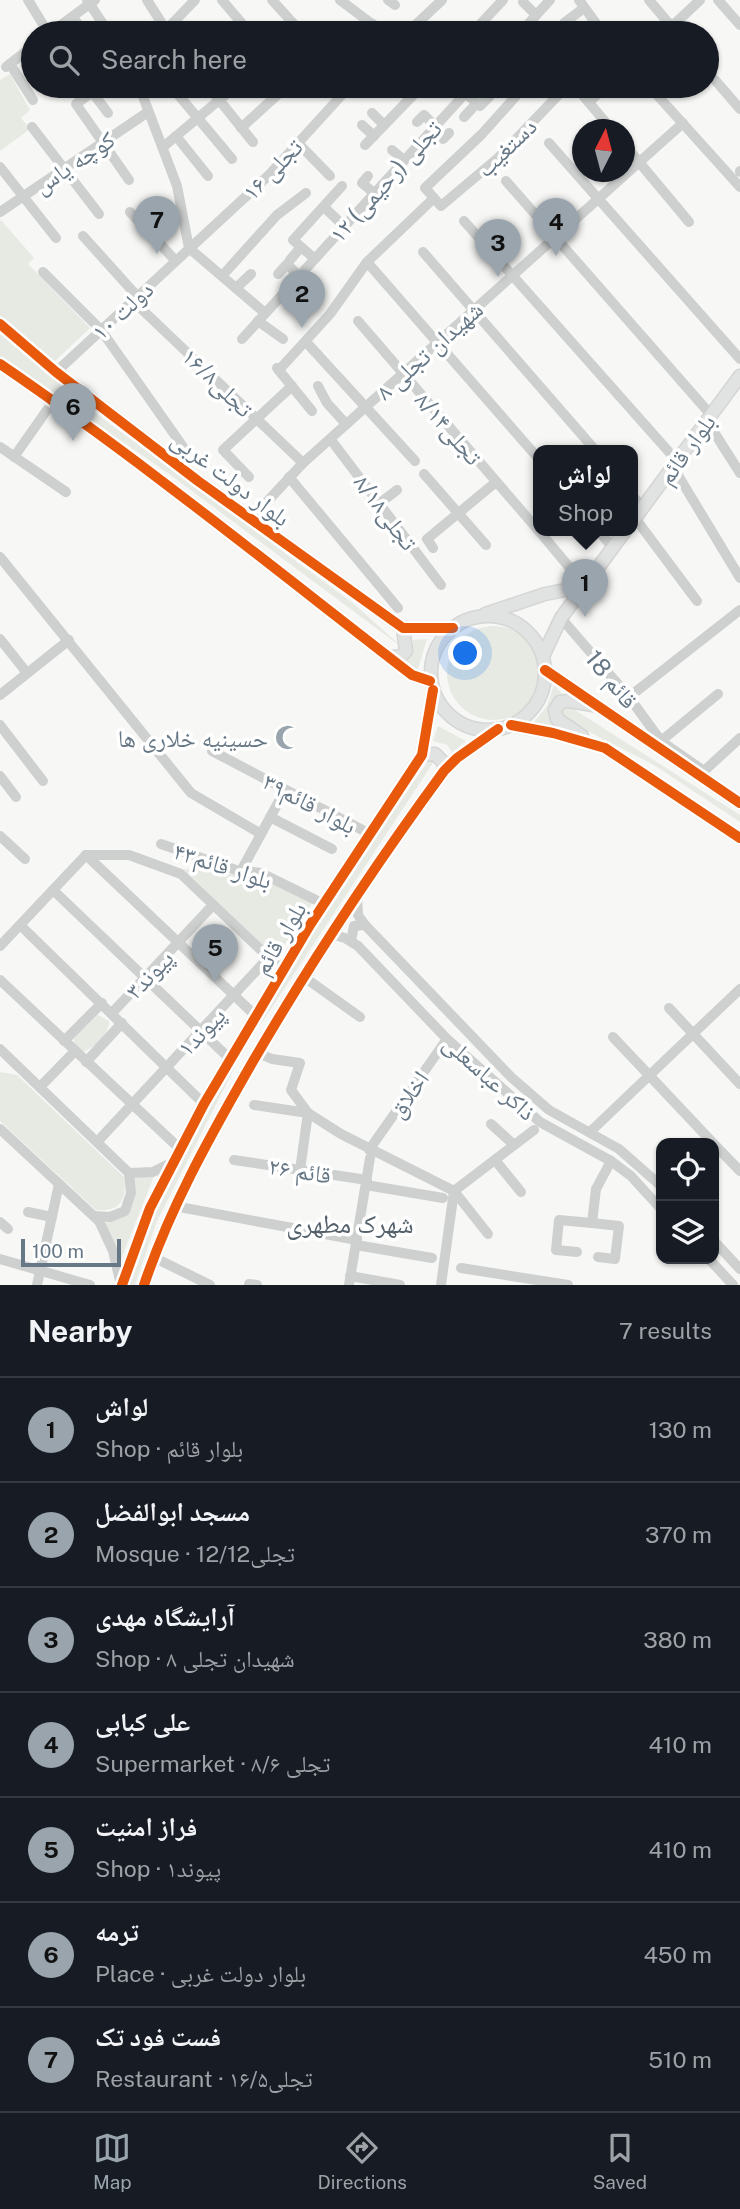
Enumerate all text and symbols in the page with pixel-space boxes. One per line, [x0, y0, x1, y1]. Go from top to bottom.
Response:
search box [21, 21, 719, 98]
icon: search [45, 41, 83, 79]
text: Search here [101, 44, 247, 75]
street label: دستغیب [470, 112, 542, 183]
street label: ۱۲ تجلی (رحیمی) [323, 114, 448, 248]
north arrow [572, 119, 635, 182]
street label: کوچه یاس [28, 125, 120, 200]
street label: ۱۶ تجلی [236, 133, 308, 206]
pin: 7 [134, 196, 180, 254]
pin: 4 [533, 198, 579, 256]
pin: 3 [475, 219, 521, 277]
pin: 2 [279, 270, 325, 328]
street label: ۱۰ دولت [86, 275, 158, 345]
street label: شهیدان تجلی ۸ [370, 295, 489, 406]
street label: تجلی۱۶/۸ [176, 342, 259, 423]
pin: 6 [50, 383, 96, 441]
street label: تجلی۸‌/۱۴ [409, 386, 488, 471]
street label: بلوار قائم [651, 408, 723, 491]
street label: بلوار دولت غربی [166, 424, 296, 532]
popup [533, 445, 638, 536]
text: لواش [558, 458, 611, 489]
street label: تجلی۸/۱۸ [348, 469, 423, 556]
text: Shop [558, 499, 613, 526]
pin: 1 [562, 559, 608, 617]
your location [448, 636, 482, 670]
street label: 18 قائم [578, 644, 644, 716]
place label: حسینیه خلاری ها [118, 724, 268, 753]
mosque icon: حسینیه خلاری ها [274, 724, 302, 752]
street label: بلوار قائم۳۹ [257, 767, 361, 842]
street label: بلوار قائم۴۳ [169, 836, 276, 897]
street label: بلوار قائم [246, 897, 314, 981]
pin: 5 [192, 924, 238, 982]
street label: پیوند۳ [119, 944, 180, 1005]
street label: پیوند۱ [171, 1001, 232, 1062]
street label: ذاکر عباسعلی [437, 1028, 542, 1126]
street label: اخلاق [382, 1065, 435, 1124]
map controls [656, 1138, 719, 1264]
button: locate [656, 1138, 719, 1201]
street label: قائم ۲۶ [266, 1151, 333, 1192]
button: layers [656, 1201, 719, 1264]
district label: شهرک مطهری [286, 1208, 414, 1240]
scale bar [21, 1236, 121, 1268]
text: 100 m [32, 1240, 84, 1262]
text: Nearby [28, 1313, 132, 1349]
text: 7 results [619, 1317, 712, 1344]
text: لواش [95, 1391, 148, 1422]
text: 1 [46, 1416, 56, 1443]
text: 130 m [649, 1416, 712, 1443]
text: Shop · بلوار قائم [95, 1435, 243, 1462]
text: مسجد ابوالفضل [95, 1496, 250, 1527]
text: 2 [44, 1521, 58, 1548]
text: 370 m [645, 1521, 712, 1548]
text: Mosque · تجلی12/12 [95, 1540, 295, 1567]
text: آرایشگاه مهدی [95, 1601, 235, 1632]
text: 3 [43, 1626, 59, 1653]
text: 380 m [643, 1626, 712, 1653]
text: Shop · شهیدان تجلی ۸ [95, 1645, 295, 1672]
text: علی کبابی [95, 1706, 190, 1737]
text: 4 [43, 1731, 59, 1758]
text: 410 m [649, 1731, 712, 1758]
text: Supermarket · تجلی ۸/۶ [95, 1750, 330, 1777]
text: فراز امنیت [95, 1811, 197, 1842]
text: 5 [43, 1836, 59, 1863]
text: 410 m [649, 1836, 712, 1863]
text: Shop · پیوند۱ [95, 1855, 221, 1882]
text: ترمه [95, 1916, 139, 1947]
text: 6 [43, 1941, 59, 1968]
text: 450 m [643, 1941, 712, 1968]
text: Place · بلوار دولت غربی [95, 1960, 306, 1987]
text: فست فود تک [95, 2021, 221, 2052]
text: 7 [44, 2046, 58, 2073]
text: 510 m [648, 2046, 712, 2073]
text: Restaurant · تجلی۱۶/۵ [95, 2065, 313, 2092]
tab: Map [93, 2129, 132, 2193]
tab: Directions [318, 2129, 407, 2193]
tab: Saved [593, 2129, 647, 2193]

